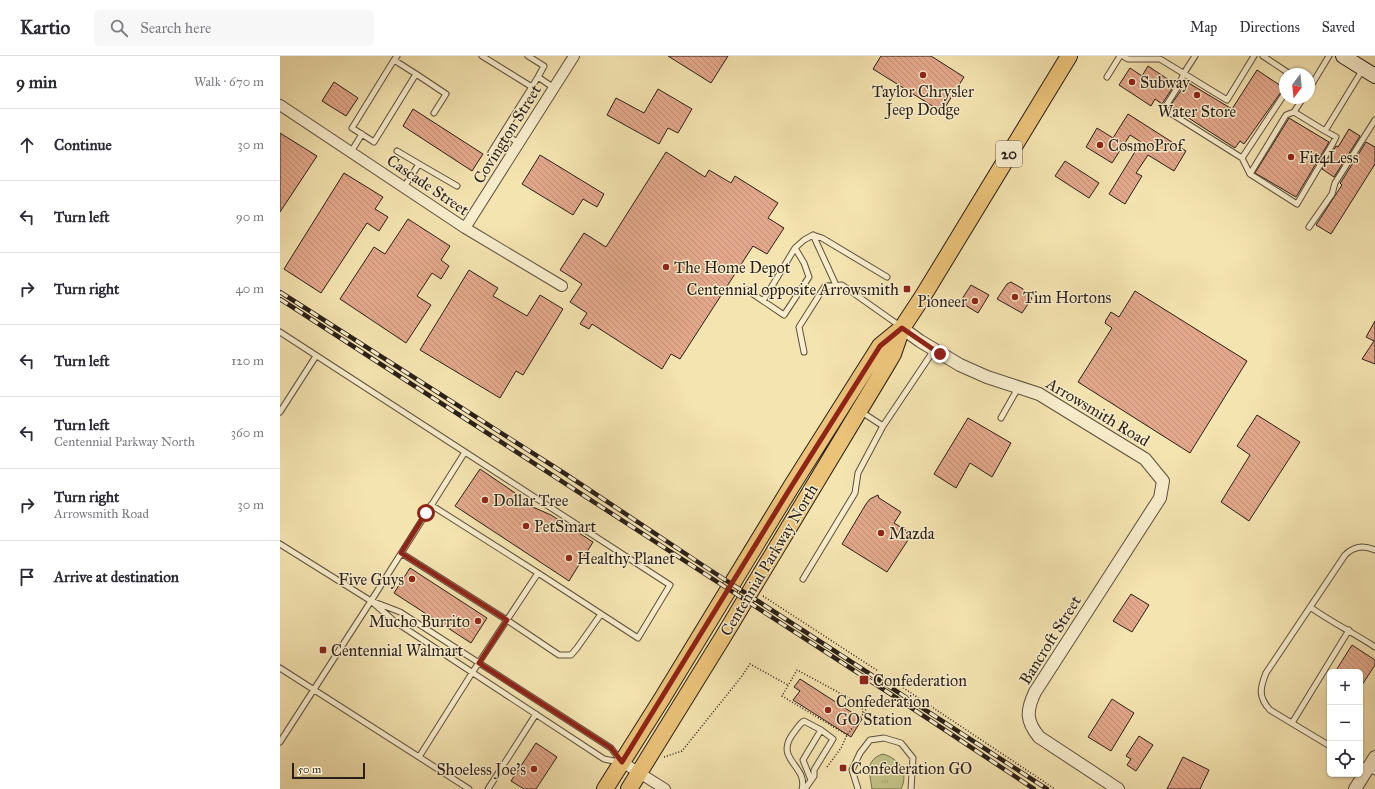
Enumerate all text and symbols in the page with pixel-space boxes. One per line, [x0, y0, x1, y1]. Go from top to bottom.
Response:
search box [94, 10, 374, 46]
text: Kartio [20, 16, 70, 39]
icon: search [108, 17, 130, 39]
text: Search here [140, 19, 211, 37]
text: Map [1190, 19, 1217, 36]
text: Directions [1239, 19, 1300, 36]
text: Saved [1322, 19, 1355, 36]
north arrow [1279, 68, 1315, 104]
marker: Taylor Chrysler Jeep Dodge [918, 70, 928, 80]
text: 9 min [16, 72, 57, 93]
place label: Subway [1140, 73, 1190, 92]
text: Walk · 670 m [194, 74, 264, 90]
marker: Subway [1127, 77, 1137, 87]
street label: Covington Street [469, 81, 546, 187]
place label: Taylor Chrysler Jeep Dodge [872, 82, 974, 120]
marker: Water Store [1192, 90, 1202, 100]
place label: Water Store [1158, 102, 1237, 121]
icon: ahead [16, 134, 38, 156]
text: Continue [54, 136, 112, 154]
place label: CosmoProf [1108, 136, 1185, 155]
text: 30 m [238, 137, 264, 153]
marker: CosmoProf [1095, 140, 1105, 150]
road number: 20 [996, 141, 1022, 167]
place label: Fit4Less [1299, 148, 1359, 167]
street label: Cascade Street [383, 151, 473, 220]
marker: Fit4Less [1286, 152, 1296, 162]
icon: left [16, 206, 38, 228]
text: Turn left [54, 208, 110, 226]
text: 90 m [236, 209, 264, 225]
place label: The Home Depot [674, 258, 791, 277]
marker: The Home Depot [661, 262, 671, 272]
icon: right [16, 278, 38, 300]
text: Turn right [54, 280, 119, 298]
place label: Centennial opposite Arrowsmith [687, 280, 899, 299]
text: 40 m [235, 281, 264, 297]
marker: Centennial opposite Arrowsmith [902, 284, 912, 294]
place label: Tim Hortons [1023, 288, 1112, 307]
place label: Pioneer [917, 292, 967, 311]
marker: Tim Hortons [1010, 292, 1020, 302]
marker: Pioneer [970, 296, 980, 306]
route end [931, 345, 949, 363]
icon: left [16, 350, 38, 372]
text: Turn left [54, 352, 110, 370]
text: 120 m [231, 353, 264, 369]
street label: Arrowsmith Road [1042, 373, 1153, 450]
text: Turn left [54, 416, 110, 434]
icon: left [16, 422, 38, 444]
text: 360 m [231, 425, 264, 441]
text: Centennial Parkway North [54, 434, 195, 450]
street label: Centennial Parkway North [716, 481, 822, 639]
text: Turn right [54, 488, 119, 506]
place label: Dollar Tree [493, 491, 569, 510]
icon: right [16, 494, 38, 516]
marker: Dollar Tree [480, 495, 490, 505]
text: 30 m [238, 497, 264, 513]
route start [417, 504, 435, 522]
text: Arrowsmith Road [54, 506, 149, 522]
place label: PetSmart [534, 517, 597, 536]
marker: PetSmart [521, 521, 531, 531]
place label: Mazda [889, 524, 935, 543]
marker: Mazda [876, 528, 886, 538]
place label: Healthy Planet [577, 549, 675, 568]
marker: Healthy Planet [564, 553, 574, 563]
icon: arrive [16, 566, 38, 588]
text: Arrive at destination [54, 568, 179, 586]
place label: Five Guys [338, 570, 404, 589]
marker: Five Guys [407, 574, 417, 584]
street label: Bancroft Street [1015, 592, 1085, 688]
place label: Mucho Burrito [369, 612, 470, 631]
marker: Mucho Burrito [473, 616, 483, 626]
place label: Centennial Walmart [331, 641, 463, 660]
marker: Centennial Walmart [318, 645, 328, 655]
map controls [1327, 669, 1363, 777]
button: + [1327, 669, 1363, 705]
place label: Confederation [873, 671, 967, 690]
marker: Confederation [858, 674, 870, 686]
place label: Confederation GO Station [836, 692, 930, 729]
marker: Confederation GO Station [823, 705, 833, 715]
button: − [1327, 705, 1363, 741]
button: locate [1327, 741, 1363, 777]
place label: Confederation GO [851, 759, 972, 778]
place label: Shoeless Joe's [436, 760, 526, 780]
scale bar [292, 761, 365, 780]
text: 50 m [298, 763, 321, 776]
marker: Confederation GO [838, 763, 848, 773]
marker: Shoeless Joe's [529, 764, 539, 774]

